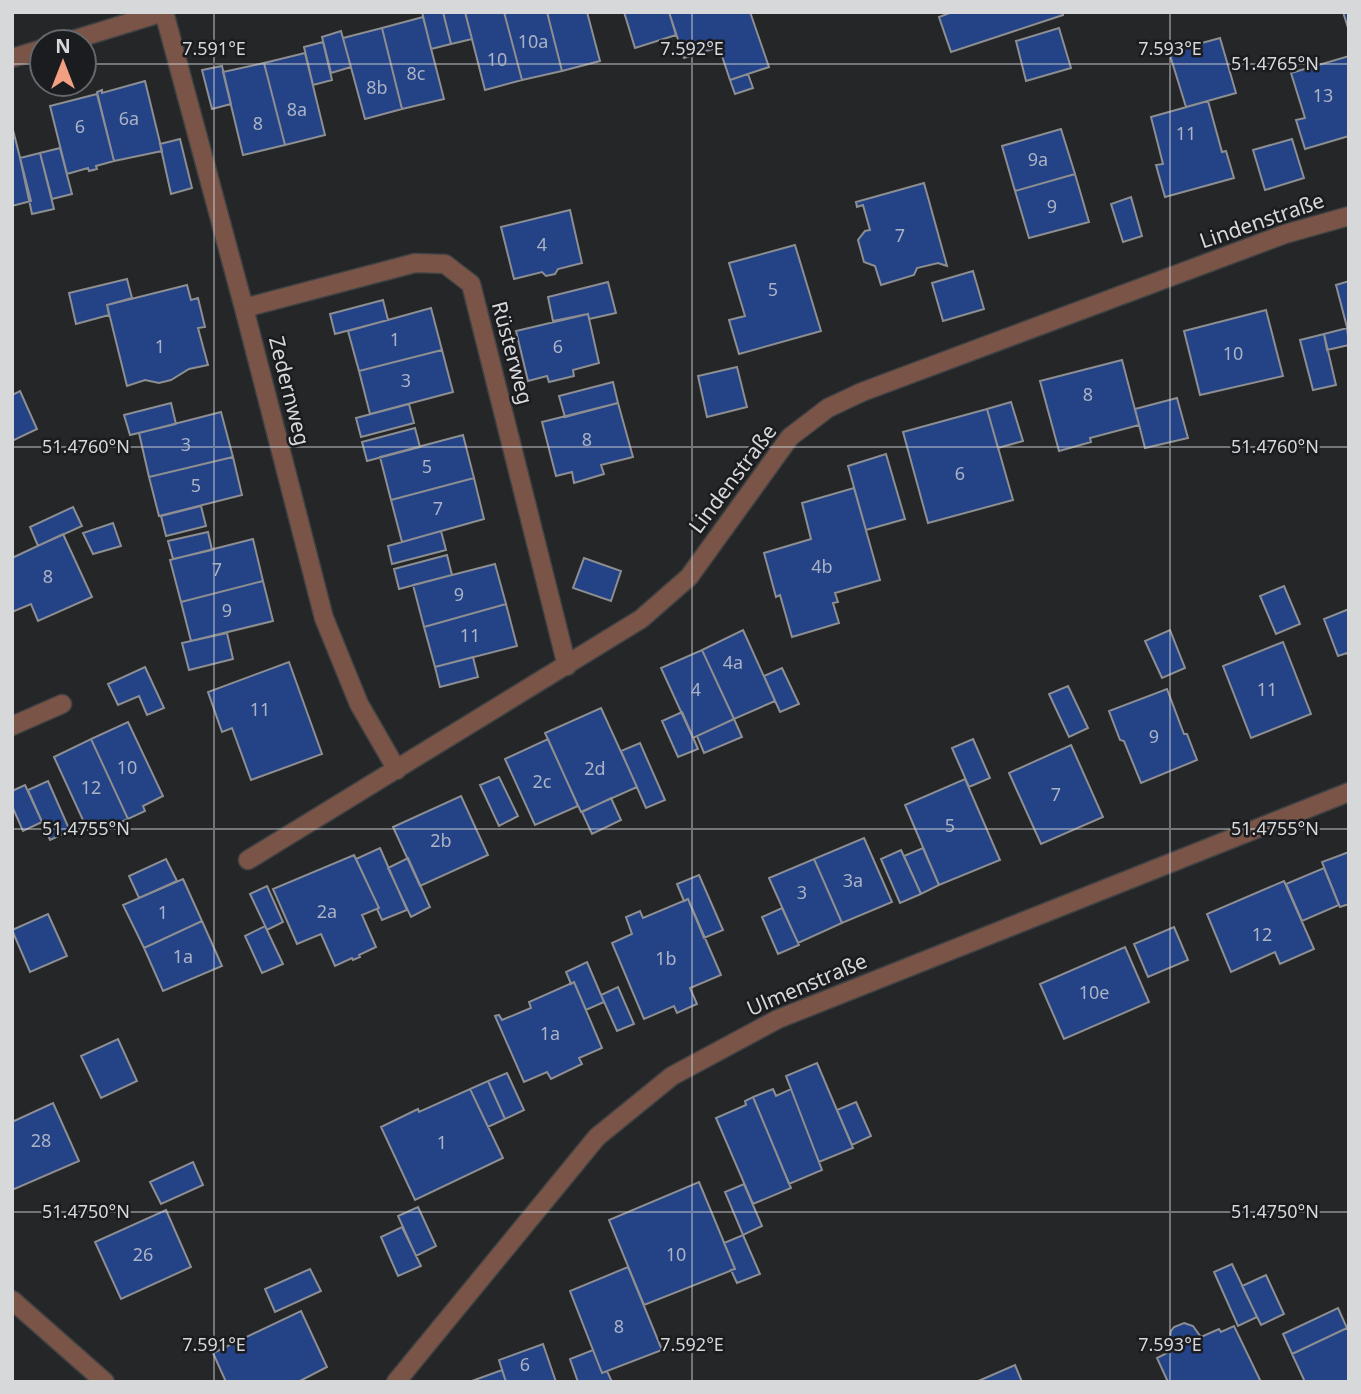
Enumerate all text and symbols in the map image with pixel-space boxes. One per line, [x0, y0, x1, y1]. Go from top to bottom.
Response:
north arrow [28, 28, 98, 98]
house number: 10a [518, 29, 548, 53]
text: N [55, 33, 71, 59]
text: 7.591°E [182, 36, 246, 60]
text: 7.592°E [660, 36, 724, 60]
text: 7.593°E [1138, 36, 1202, 60]
house number: 10 [487, 47, 507, 71]
text: 51.4765°N [1231, 51, 1319, 75]
house number: 8c [407, 61, 426, 85]
house number: 8b [366, 75, 388, 99]
house number: 13 [1313, 83, 1333, 107]
house number: 8a [287, 97, 307, 121]
house number: 6a [119, 106, 139, 130]
house number: 8 [253, 111, 263, 135]
house number: 6 [75, 114, 85, 138]
house number: 11 [1176, 121, 1196, 145]
house number: 9a [1028, 147, 1048, 171]
street label: Lindenstraße [1196, 186, 1328, 254]
house number: 9 [1047, 194, 1057, 218]
house number: 7 [895, 223, 905, 247]
house number: 4 [537, 232, 547, 256]
house number: 5 [768, 277, 778, 301]
street label: Rüsterweg [486, 298, 540, 407]
house number: 1 [390, 327, 400, 351]
street label: Zedernweg [263, 333, 317, 448]
house number: 1 [155, 334, 165, 358]
house number: 6 [553, 334, 563, 358]
house number: 10 [1223, 341, 1243, 365]
house number: 3 [401, 368, 411, 392]
house number: 8 [1083, 382, 1093, 406]
street label: Lindenstraße [682, 418, 782, 539]
house number: 8 [582, 427, 592, 451]
house number: 3 [181, 432, 191, 456]
text: 51.4760°N [42, 434, 130, 458]
text: 51.4760°N [1231, 434, 1319, 458]
house number: 5 [422, 454, 432, 478]
house number: 6 [955, 461, 965, 485]
house number: 5 [191, 473, 201, 497]
house number: 7 [433, 496, 443, 520]
house number: 4b [811, 554, 833, 578]
house number: 7 [212, 557, 222, 581]
house number: 8 [43, 564, 53, 588]
house number: 9 [454, 582, 464, 606]
house number: 9 [222, 598, 232, 622]
house number: 11 [460, 623, 480, 647]
house number: 4a [723, 650, 743, 674]
house number: 4 [691, 677, 701, 701]
house number: 11 [1257, 677, 1277, 701]
house number: 11 [250, 697, 270, 721]
house number: 9 [1149, 724, 1159, 748]
house number: 10 [117, 755, 137, 779]
house number: 2d [584, 756, 606, 780]
house number: 2c [533, 769, 552, 793]
house number: 12 [81, 775, 101, 799]
house number: 7 [1051, 782, 1061, 806]
house number: 5 [945, 813, 955, 837]
text: 51.4755°N [42, 816, 130, 840]
text: 51.4755°N [1231, 816, 1319, 840]
house number: 2b [430, 828, 452, 852]
house number: 3a [843, 868, 863, 892]
house number: 3 [797, 880, 807, 904]
house number: 2a [317, 899, 337, 923]
house number: 1 [158, 900, 168, 924]
house number: 12 [1252, 922, 1272, 946]
house number: 1a [173, 944, 193, 968]
house number: 1b [655, 946, 677, 970]
street label: Ulmenstraße [742, 946, 871, 1022]
house number: 10e [1079, 980, 1109, 1004]
house number: 1a [540, 1021, 560, 1045]
house number: 28 [31, 1128, 51, 1152]
house number: 1 [437, 1130, 447, 1154]
text: 51.4750°N [42, 1199, 130, 1223]
text: 51.4750°N [1231, 1199, 1319, 1223]
house number: 26 [133, 1242, 153, 1266]
house number: 10 [666, 1242, 686, 1266]
house number: 8 [614, 1314, 624, 1338]
text: 7.591°E [182, 1332, 246, 1356]
text: 7.592°E [660, 1332, 724, 1356]
text: 7.593°E [1138, 1332, 1202, 1356]
house number: 6 [520, 1352, 530, 1376]

